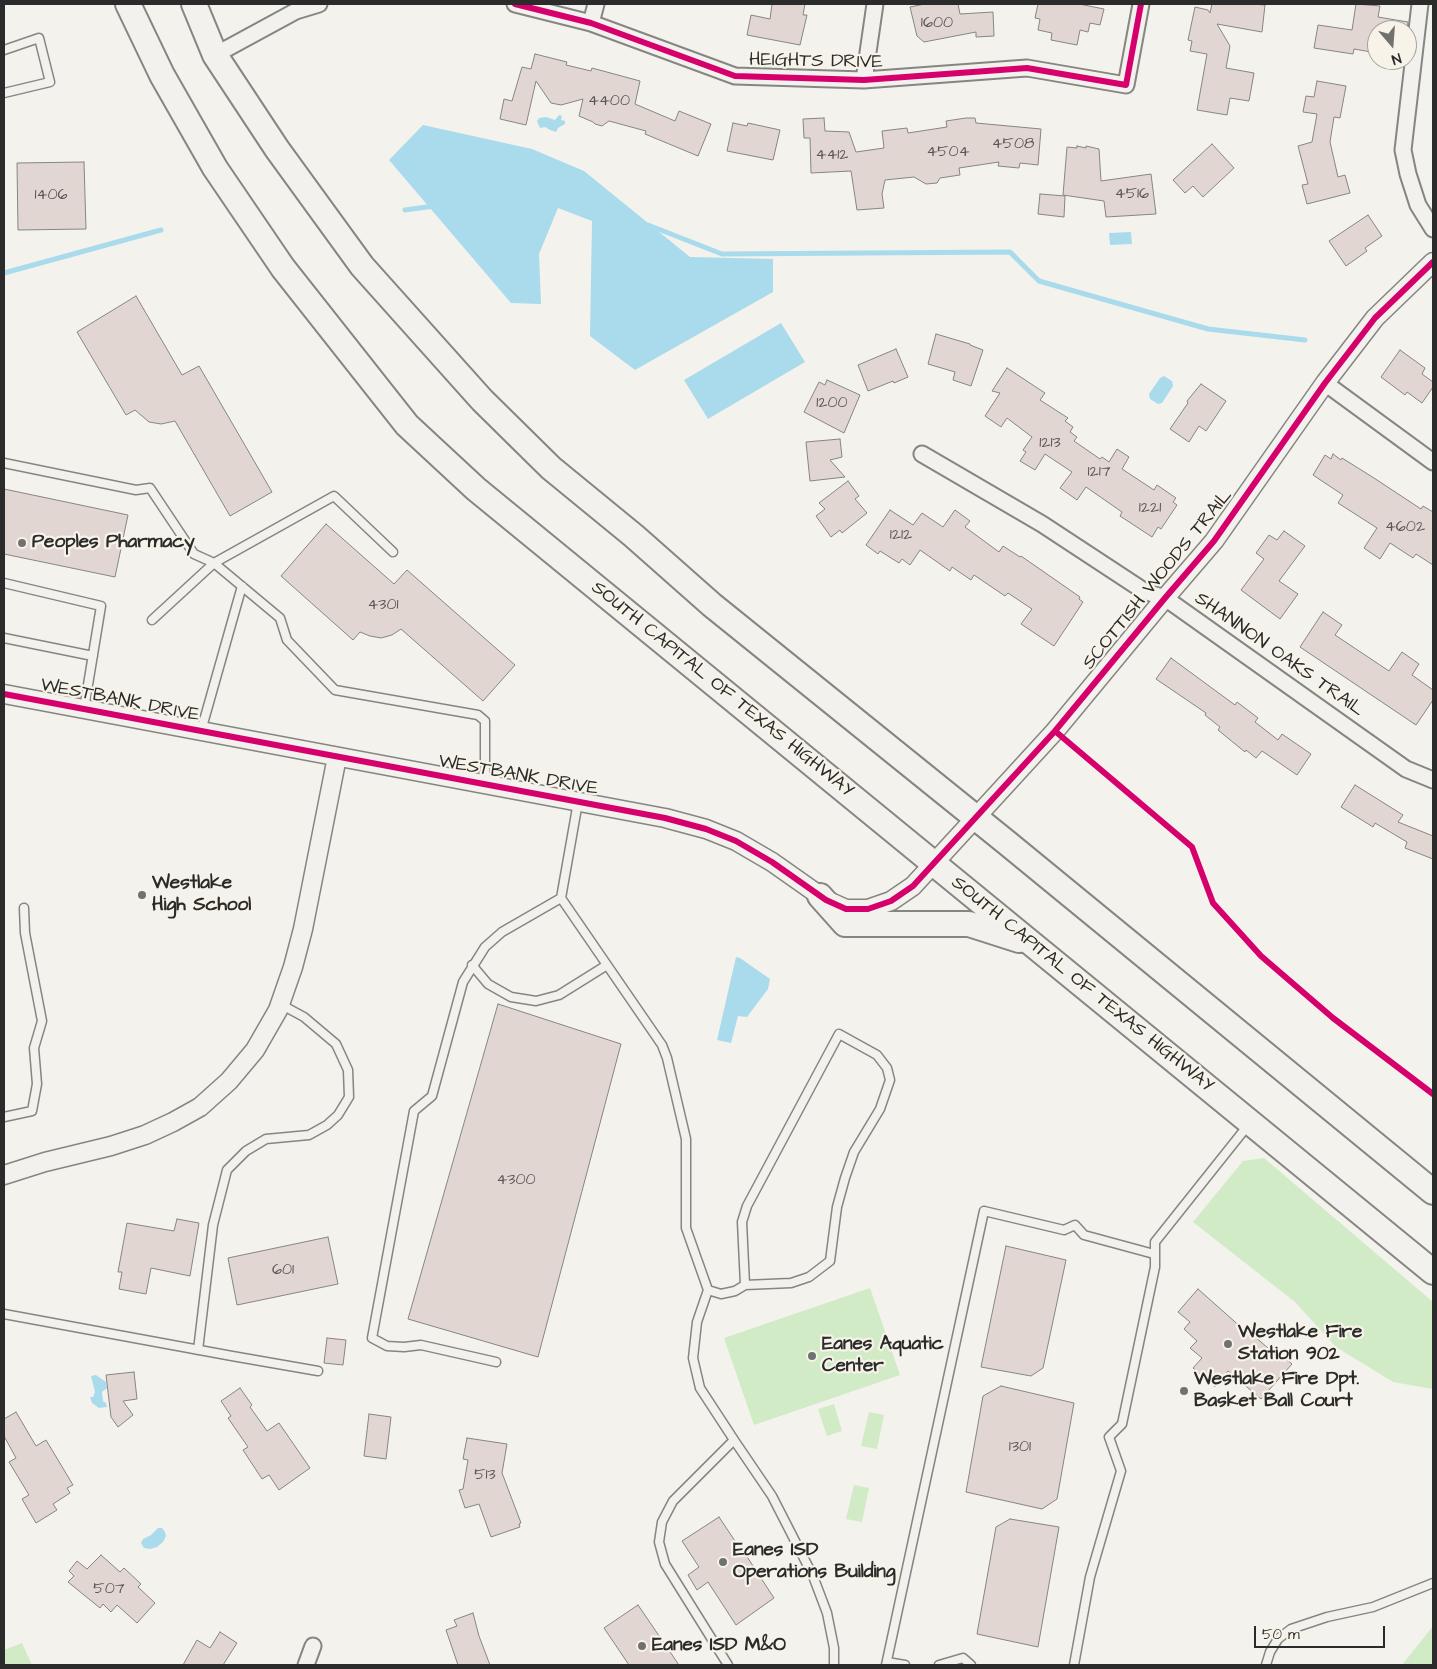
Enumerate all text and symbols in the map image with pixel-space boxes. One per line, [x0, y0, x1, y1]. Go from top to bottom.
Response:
house number: 1600 [921, 14, 953, 34]
north arrow [1367, 20, 1417, 70]
text: N [1389, 47, 1404, 69]
street label: HEIGHTS DRIVE [749, 49, 883, 75]
house number: 4400 [588, 92, 630, 112]
house number: 4508 [992, 135, 1034, 155]
house number: 4504 [926, 143, 970, 163]
house number: 4412 [816, 146, 848, 166]
house number: 4516 [1115, 185, 1149, 205]
house number: 1406 [34, 186, 68, 206]
house number: 1200 [816, 394, 848, 414]
house number: 1213 [1039, 434, 1061, 454]
house number: 1217 [1087, 463, 1111, 483]
street label: SCOTTISH WOODS TRAIL [1078, 485, 1238, 675]
house number: 1221 [1139, 499, 1161, 519]
house number: 4602 [1385, 518, 1425, 538]
house number: 1212 [890, 526, 912, 546]
place label: Peoples Pharmacy [32, 532, 195, 554]
marker: Peoples Pharmacy [16, 537, 28, 549]
street label: SOUTH CAPITAL OF TEXAS HIGHWAY [586, 577, 858, 803]
street label: SHANNON OAKS TRAIL [1190, 588, 1368, 722]
house number: 4301 [367, 596, 399, 616]
street label: WESTBANK DRIVE [38, 674, 202, 728]
street label: WESTBANK DRIVE [436, 751, 600, 801]
street label: SOUTH CAPITAL OF TEXAS HIGHWAY [946, 872, 1218, 1098]
place label: Westlake High School [152, 873, 251, 917]
marker: Westlake High School [136, 889, 148, 901]
house number: 4300 [496, 1171, 536, 1191]
house number: 601 [272, 1261, 294, 1281]
place label: Westlake Fire Station 902 [1238, 1322, 1362, 1366]
place label: Eanes Aquatic Center [822, 1334, 944, 1378]
marker: Westlake Fire Station 902 [1222, 1338, 1234, 1350]
marker: Eanes Aquatic Center [806, 1350, 818, 1362]
place label: Westlake Fire Dpt. Basket Ball Court [1194, 1369, 1359, 1413]
marker: Westlake Fire Dpt. Basket Ball Court [1178, 1385, 1190, 1397]
house number: 1301 [1009, 1438, 1031, 1458]
house number: 513 [474, 1466, 496, 1486]
place label: Eanes ISD Operations Building [733, 1540, 896, 1584]
marker: Eanes ISD Operations Building [717, 1556, 729, 1568]
house number: 507 [93, 1580, 125, 1600]
scale bar [1257, 1616, 1388, 1648]
text: 50 m [1262, 1624, 1300, 1645]
place label: Eanes ISD M&O [652, 1635, 786, 1657]
marker: Eanes ISD M&O [636, 1640, 648, 1652]

